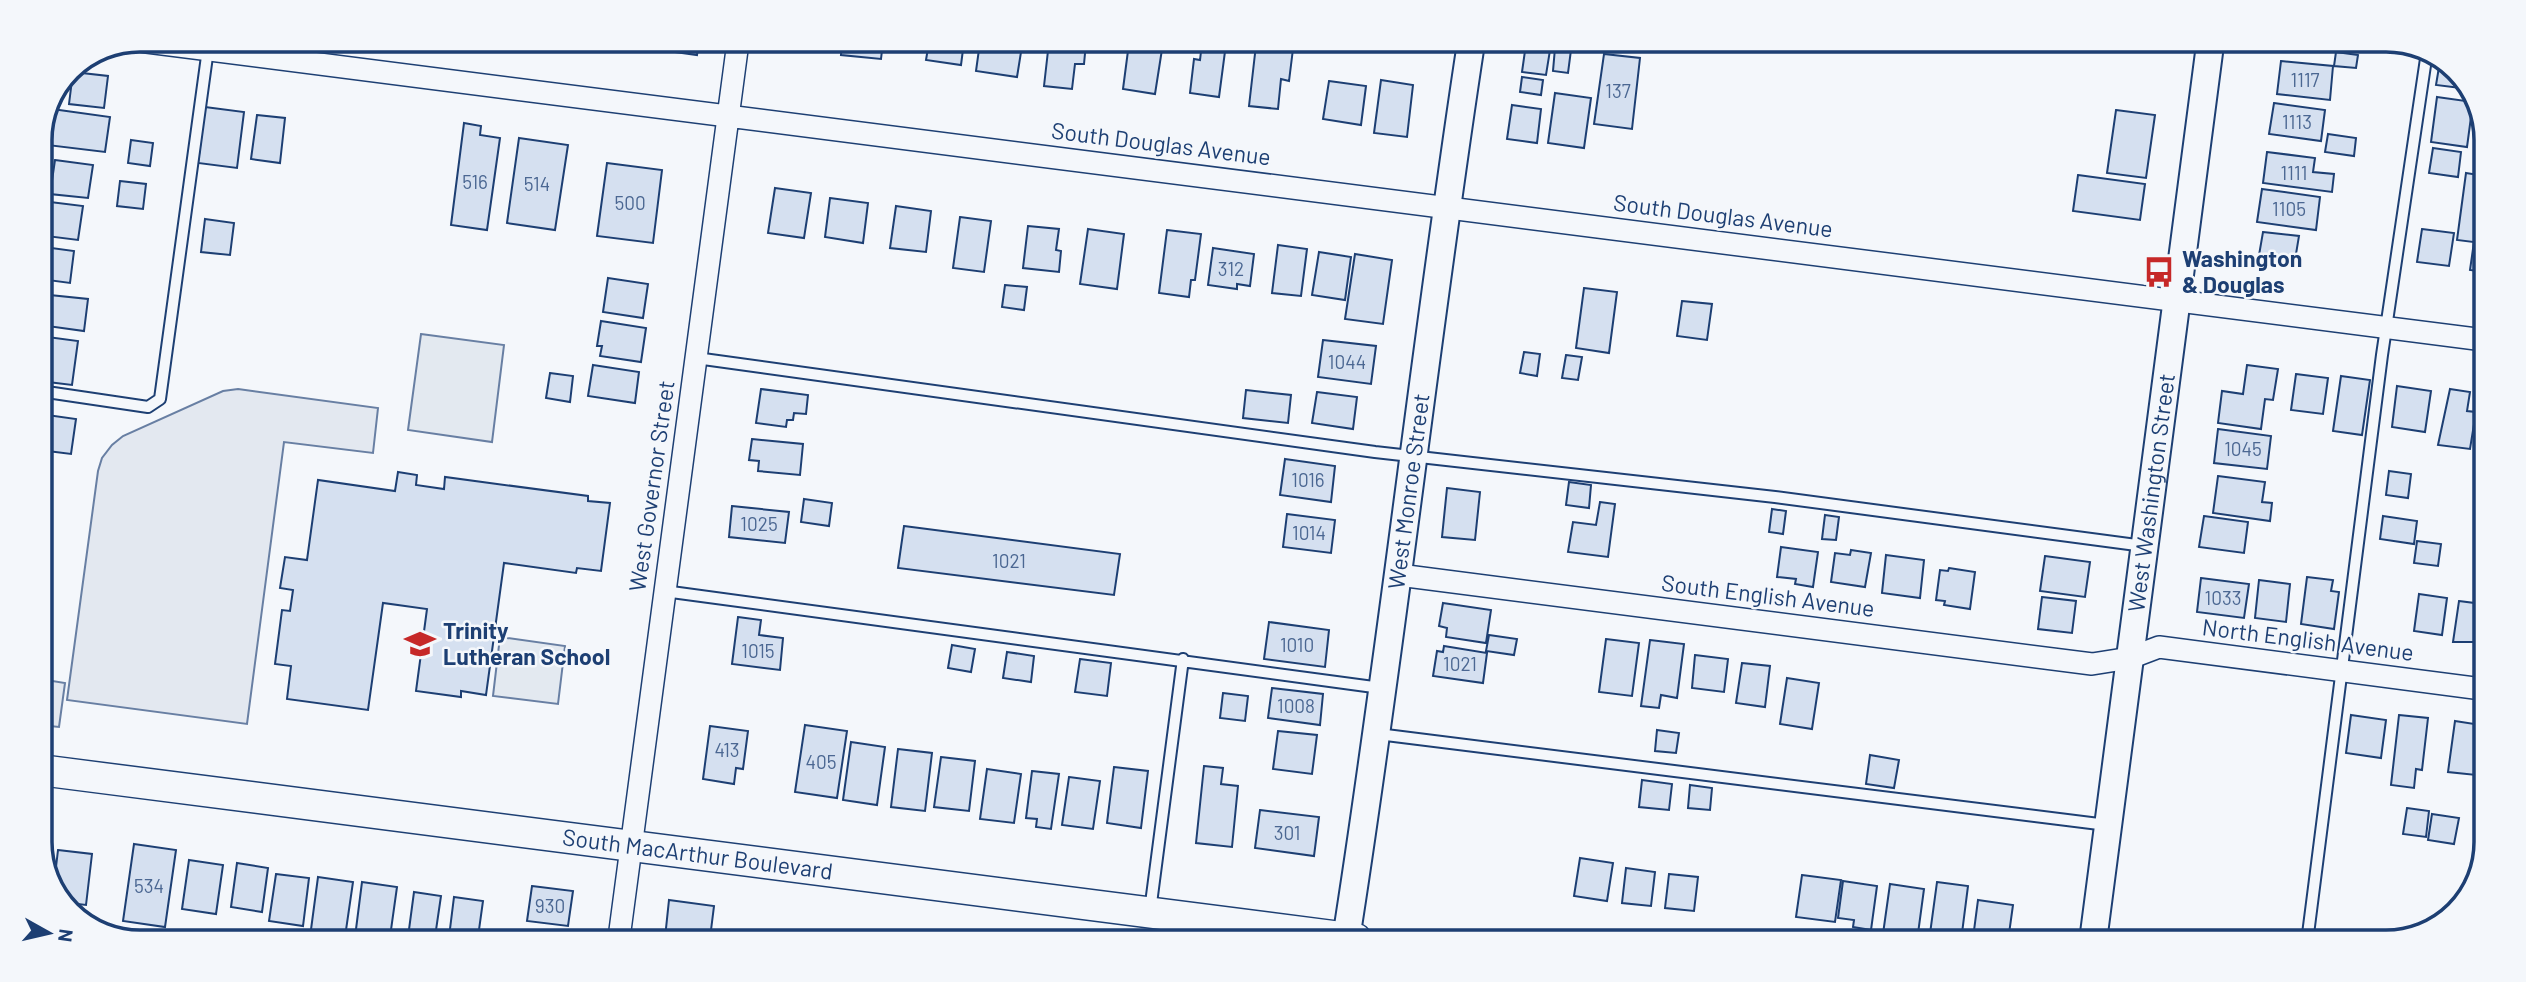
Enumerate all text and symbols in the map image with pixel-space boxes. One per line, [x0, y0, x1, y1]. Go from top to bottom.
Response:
house number: 1117 [2290, 68, 2320, 91]
house number: 137 [1605, 79, 1631, 102]
house number: 1113 [2282, 110, 2312, 133]
street label: South Douglas Avenue [1050, 116, 1272, 170]
house number: 1111 [2281, 161, 2307, 184]
house number: 516 [462, 170, 488, 193]
house number: 514 [524, 172, 550, 195]
street label: South Douglas Avenue [1612, 188, 1834, 242]
house number: 500 [614, 191, 646, 214]
house number: 1105 [2272, 197, 2306, 220]
place label: Washington & Douglas [2182, 244, 2302, 298]
bus stop icon: Washington & Douglas [2142, 255, 2176, 289]
house number: 312 [1218, 257, 1244, 280]
house number: 1044 [1328, 350, 1366, 373]
street label: West Washington Street [2121, 372, 2180, 614]
street label: West Governor Street [622, 378, 680, 593]
street label: West Monroe Street [1381, 392, 1435, 591]
house number: 1045 [2224, 437, 2262, 460]
house number: 1016 [1291, 468, 1325, 491]
house number: 1025 [740, 512, 778, 535]
house number: 1014 [1292, 521, 1326, 544]
house number: 1021 [992, 549, 1026, 572]
street label: South English Avenue [1660, 568, 1876, 622]
house number: 1033 [2205, 586, 2241, 609]
street label: North English Avenue [2201, 612, 2416, 666]
place label: Trinity Lutheran School [443, 616, 610, 670]
school or university icon: Trinity Lutheran School [403, 627, 437, 661]
house number: 1010 [1280, 633, 1314, 656]
house number: 1015 [741, 639, 775, 662]
house number: 1021 [1443, 652, 1477, 675]
house number: 1008 [1277, 694, 1315, 717]
house number: 413 [714, 738, 740, 761]
house number: 405 [806, 750, 836, 773]
house number: 301 [1274, 821, 1300, 844]
street label: South MacArthur Boulevard [561, 822, 835, 885]
house number: 534 [134, 874, 164, 897]
house number: 930 [535, 894, 565, 917]
north arrow [14, 898, 84, 968]
text: N [54, 928, 79, 943]

